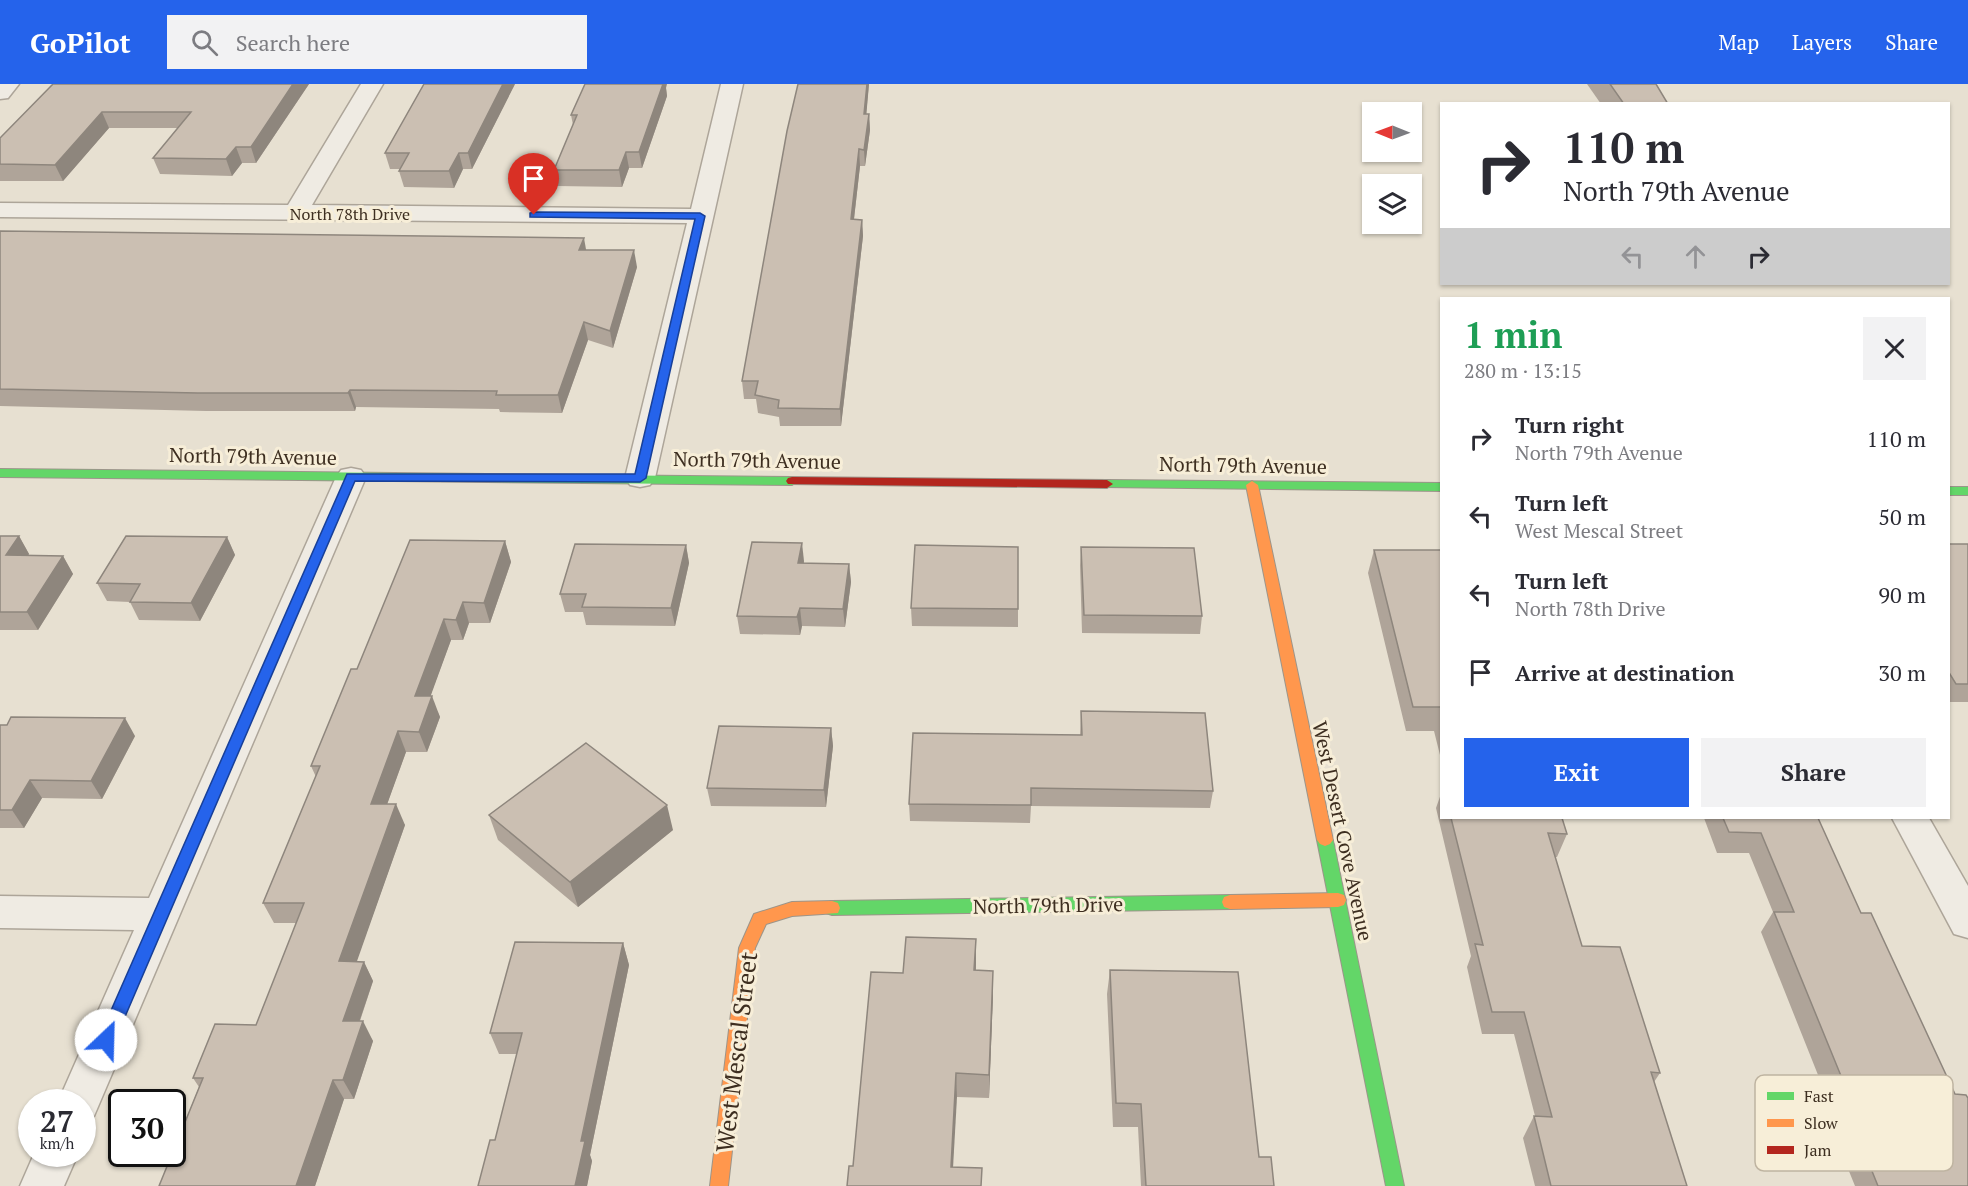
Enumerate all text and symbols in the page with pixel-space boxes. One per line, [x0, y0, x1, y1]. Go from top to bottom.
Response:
search box [167, 15, 587, 69]
text: GoPilot [30, 24, 131, 61]
icon: search [188, 26, 221, 59]
text: Search here [236, 28, 350, 57]
text: Map [1718, 28, 1759, 56]
text: Layers [1792, 28, 1852, 56]
text: Share [1885, 28, 1938, 56]
north arrow [1362, 102, 1422, 162]
map controls [1362, 102, 1422, 234]
text: 110 m [1563, 119, 1684, 175]
icon: right [1464, 126, 1542, 204]
pin [508, 153, 559, 215]
icon: arrive [517, 162, 550, 195]
text: North 79th Avenue [1563, 173, 1790, 209]
button: layers [1362, 174, 1422, 234]
street label: North 78th Drive [290, 203, 410, 225]
icon: left [1616, 240, 1649, 273]
icon: ahead [1679, 240, 1712, 273]
icon: right [1742, 240, 1775, 273]
text: 1 min [1464, 311, 1562, 358]
button: close [1863, 317, 1926, 380]
text: 280 m · 13:15 [1464, 357, 1582, 384]
text: Turn right [1515, 410, 1624, 439]
icon: right [1464, 422, 1497, 455]
text: 110 m [1866, 424, 1926, 453]
text: North 79th Avenue [1515, 439, 1683, 466]
street label: North 79th Avenue [169, 441, 337, 471]
street label: North 79th Avenue [673, 445, 841, 475]
street label: North 79th Avenue [1159, 450, 1327, 480]
text: Turn left [1515, 488, 1608, 517]
icon: left [1464, 500, 1497, 533]
text: 50 m [1878, 502, 1926, 531]
text: West Mescal Street [1515, 517, 1683, 544]
text: Turn left [1515, 566, 1608, 595]
icon: left [1464, 578, 1497, 611]
text: 90 m [1878, 580, 1926, 609]
text: North 78th Drive [1515, 595, 1665, 622]
icon: arrive [1464, 656, 1497, 689]
text: Arrive at destination [1515, 658, 1734, 687]
text: 30 m [1878, 658, 1926, 687]
street label: West Desert Cove Avenue [1306, 719, 1380, 943]
button: Exit [1464, 738, 1689, 807]
button: Share [1701, 738, 1926, 807]
street label: North 79th Drive [973, 890, 1123, 920]
street label: West Mescal Street [708, 950, 764, 1154]
position arrow [74, 1008, 138, 1072]
legend [1755, 1075, 1953, 1171]
text: Fast [1804, 1085, 1834, 1107]
speed limit sign: 30 [108, 1089, 186, 1167]
text: 27 [40, 1101, 74, 1141]
text: Slow [1804, 1112, 1838, 1134]
text: km/h [40, 1133, 74, 1153]
text: Jam [1804, 1139, 1832, 1161]

